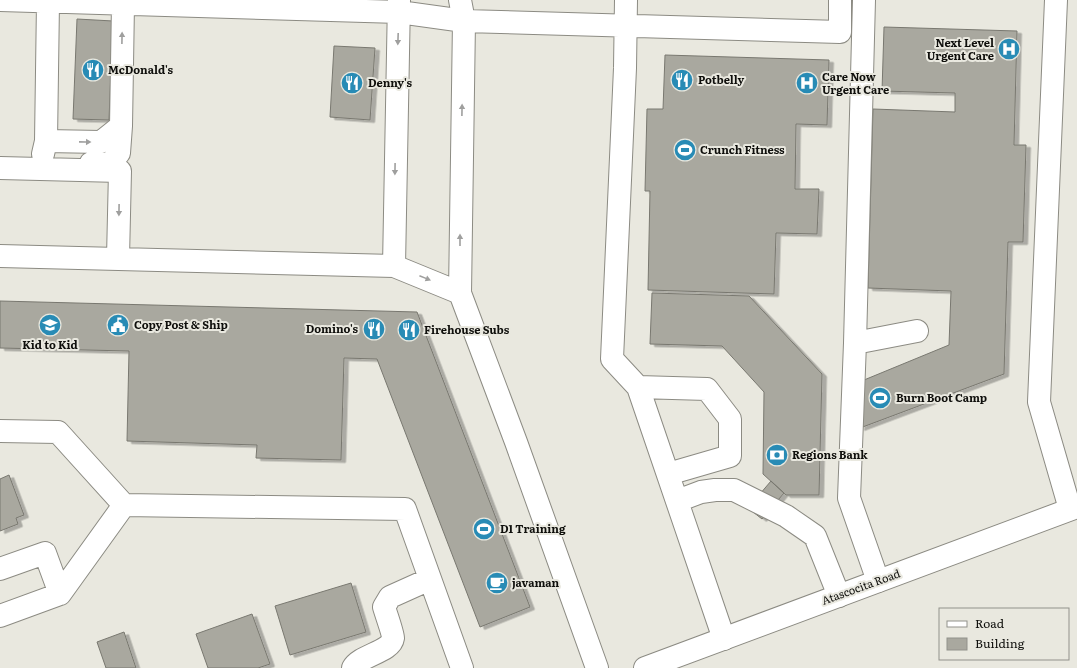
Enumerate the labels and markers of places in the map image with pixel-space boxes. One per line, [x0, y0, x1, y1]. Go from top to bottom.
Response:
place label: Next Level Urgent Care [927, 34, 994, 63]
hospital icon: Next Level Urgent Care [996, 36, 1022, 62]
restaurant icon: McDonald's [80, 57, 106, 83]
place label: McDonald's [108, 61, 174, 77]
restaurant icon: Potbelly [669, 67, 695, 93]
place label: Care Now Urgent Care [822, 68, 889, 97]
restaurant icon: Denny's [339, 70, 365, 96]
hospital icon: Care Now Urgent Care [794, 70, 820, 96]
place label: Potbelly [698, 71, 744, 87]
place label: Denny's [368, 74, 412, 90]
sports icon: Crunch Fitness [672, 137, 698, 163]
place label: Crunch Fitness [700, 141, 785, 157]
school or university icon: Kid to Kid [37, 312, 63, 338]
public building icon: Copy Post & Ship [105, 312, 131, 338]
place label: Copy Post & Ship [134, 316, 228, 332]
restaurant icon: Domino's [361, 316, 387, 342]
restaurant icon: Firehouse Subs [396, 317, 422, 343]
place label: Domino's [306, 320, 359, 336]
place label: Firehouse Subs [424, 321, 510, 337]
place label: Kid to Kid [22, 336, 78, 352]
sports icon: Burn Boot Camp [867, 385, 893, 411]
place label: Burn Boot Camp [896, 389, 987, 405]
bank icon: Regions Bank [764, 442, 790, 468]
place label: Regions Bank [792, 446, 868, 462]
sports icon: D1 Training [471, 516, 497, 542]
place label: D1 Training [500, 520, 566, 536]
cafe icon: javaman [484, 570, 510, 596]
place label: javaman [512, 574, 560, 590]

